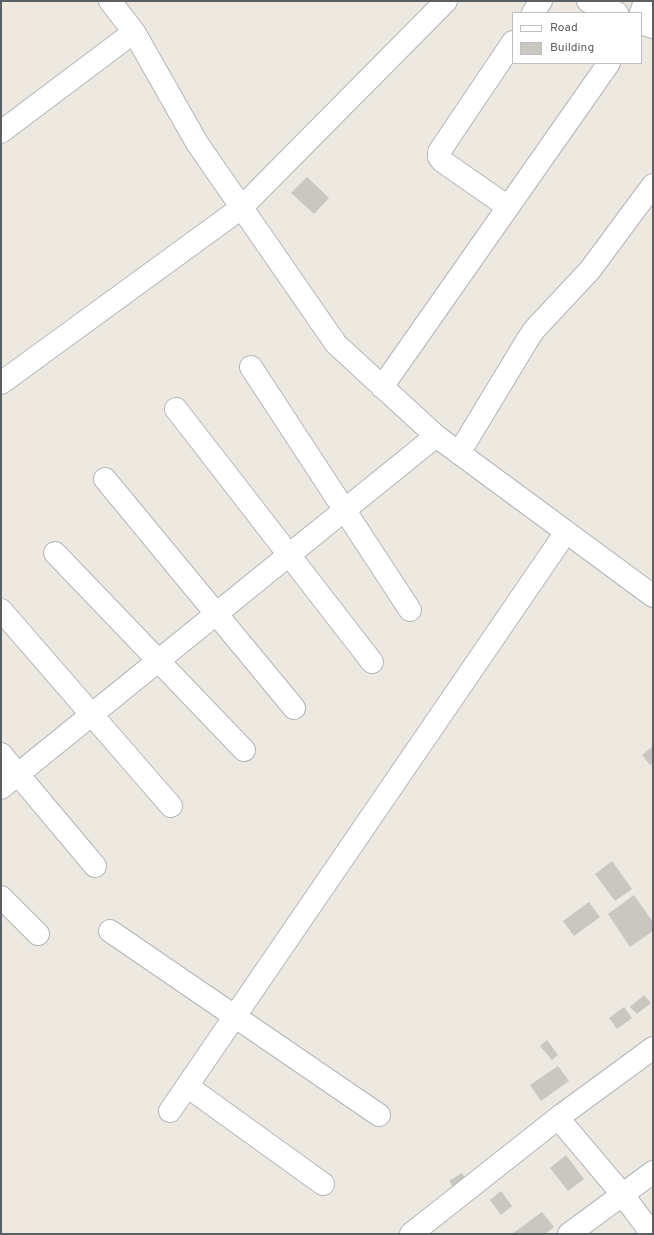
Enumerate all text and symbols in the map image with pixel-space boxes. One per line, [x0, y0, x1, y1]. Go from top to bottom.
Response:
legend [512, 12, 642, 64]
text: Road [550, 20, 578, 36]
text: Building [550, 40, 594, 56]

